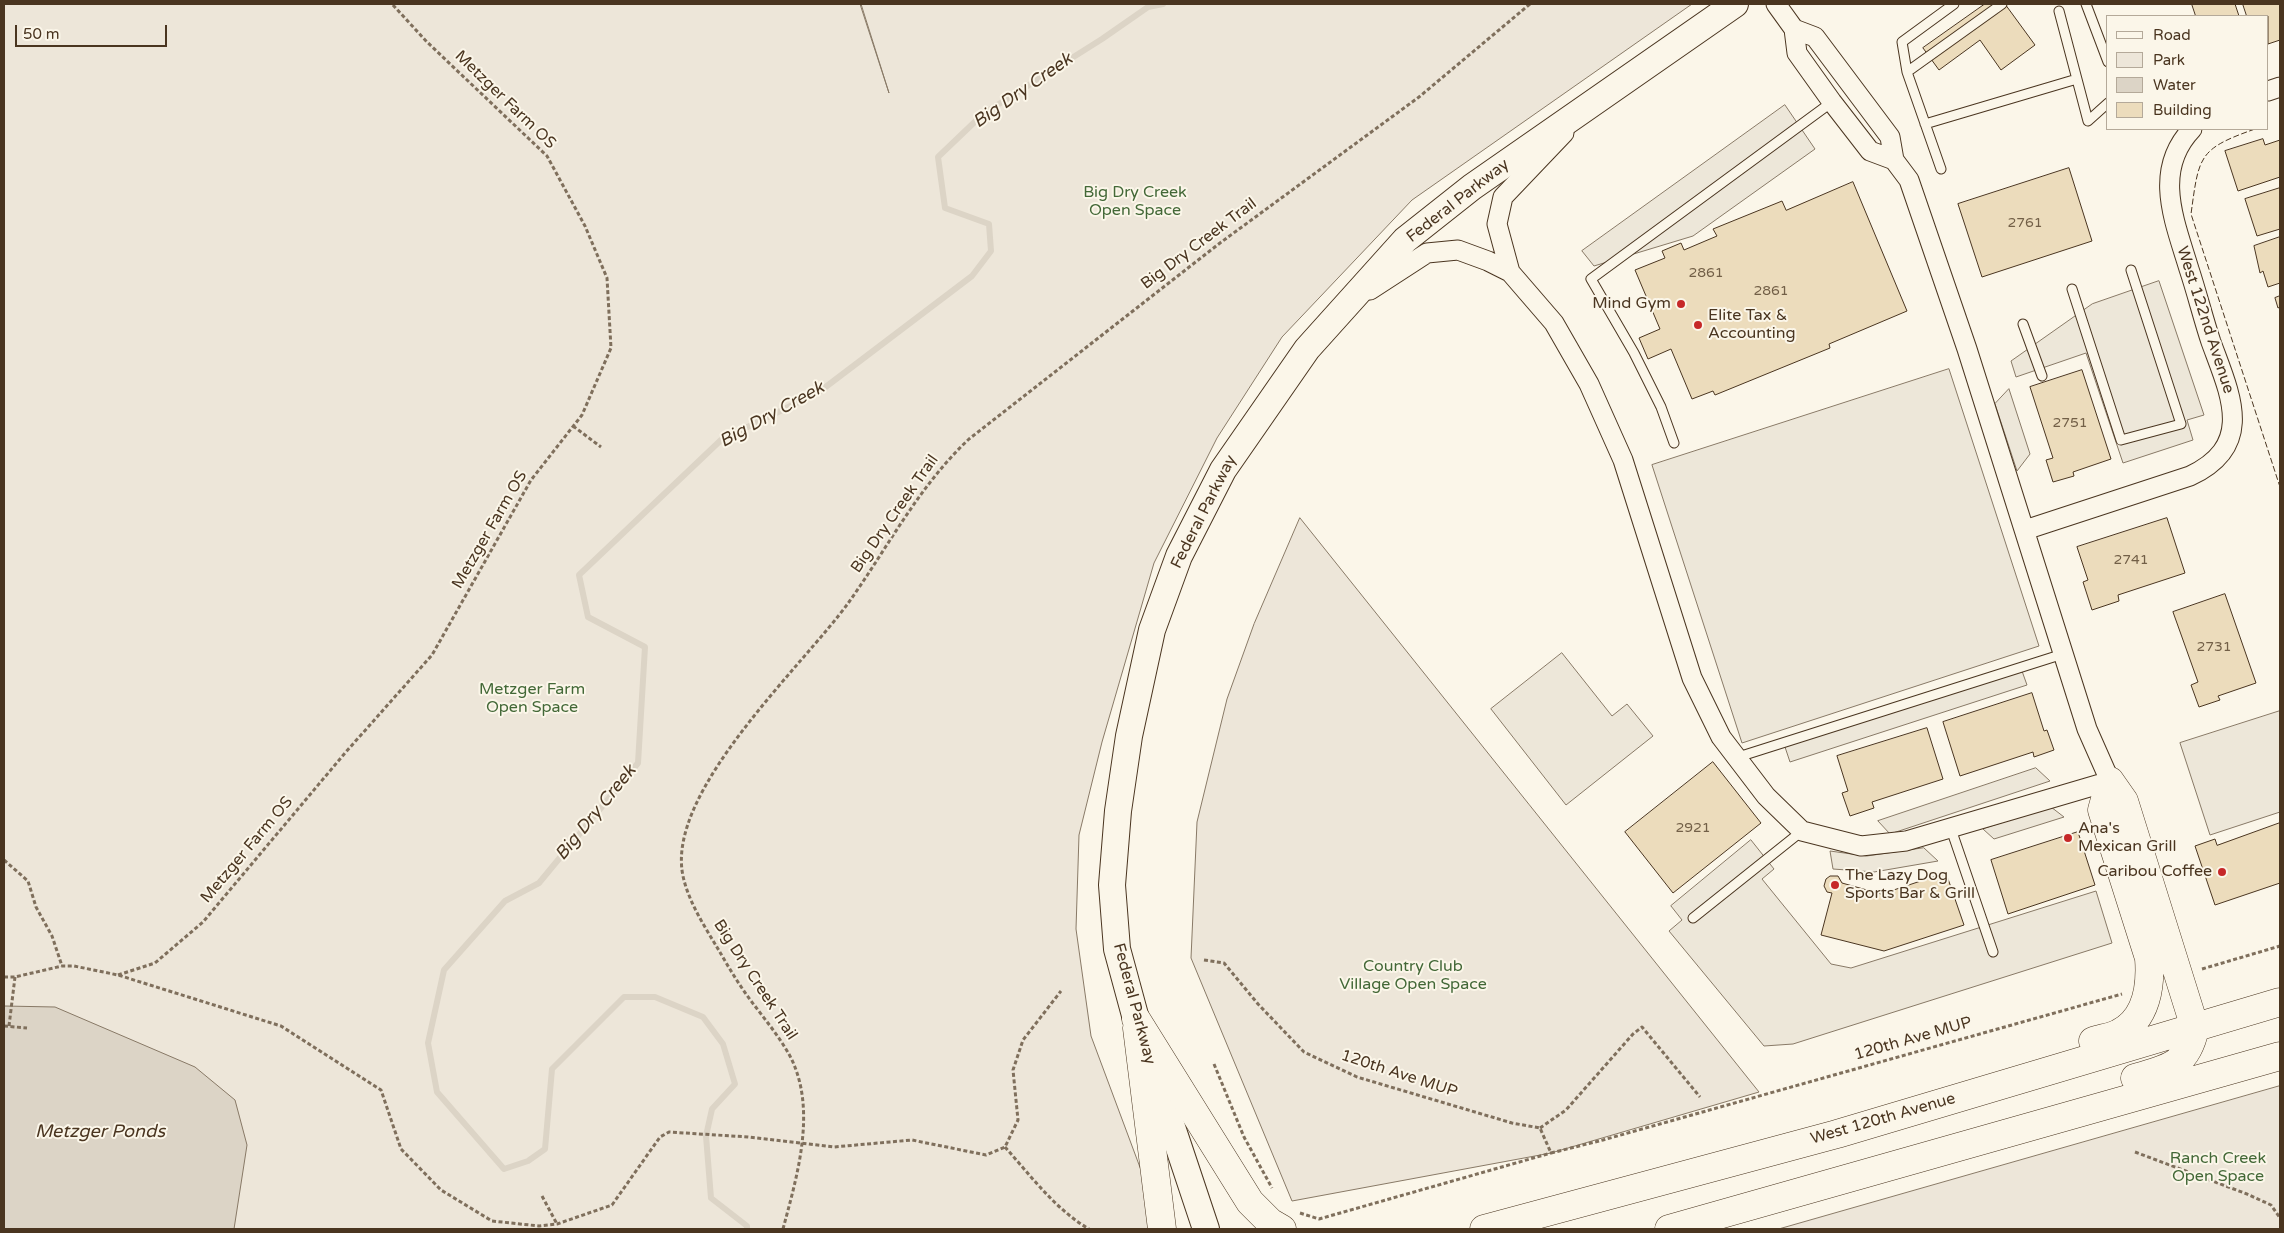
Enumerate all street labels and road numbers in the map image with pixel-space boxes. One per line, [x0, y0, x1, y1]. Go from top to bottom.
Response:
street label: Metzger Farm OS [450, 47, 560, 153]
street label: Federal Parkway [1403, 155, 1513, 247]
street label: Big Dry Creek Trail [1137, 194, 1261, 294]
street label: West 122nd Avenue [2172, 244, 2238, 396]
street label: Big Dry Creek Trail [847, 451, 943, 577]
street label: Federal Parkway [1167, 452, 1241, 572]
street label: Metzger Farm OS [448, 468, 532, 592]
street label: Metzger Farm OS [197, 793, 297, 907]
street label: Big Dry Creek Trail [709, 916, 801, 1044]
street label: Federal Parkway [1109, 941, 1159, 1067]
street label: 120th Ave MUP [1852, 1013, 1974, 1065]
street label: 120th Ave MUP [1338, 1046, 1460, 1102]
street label: West 120th Avenue [1808, 1089, 1958, 1149]

